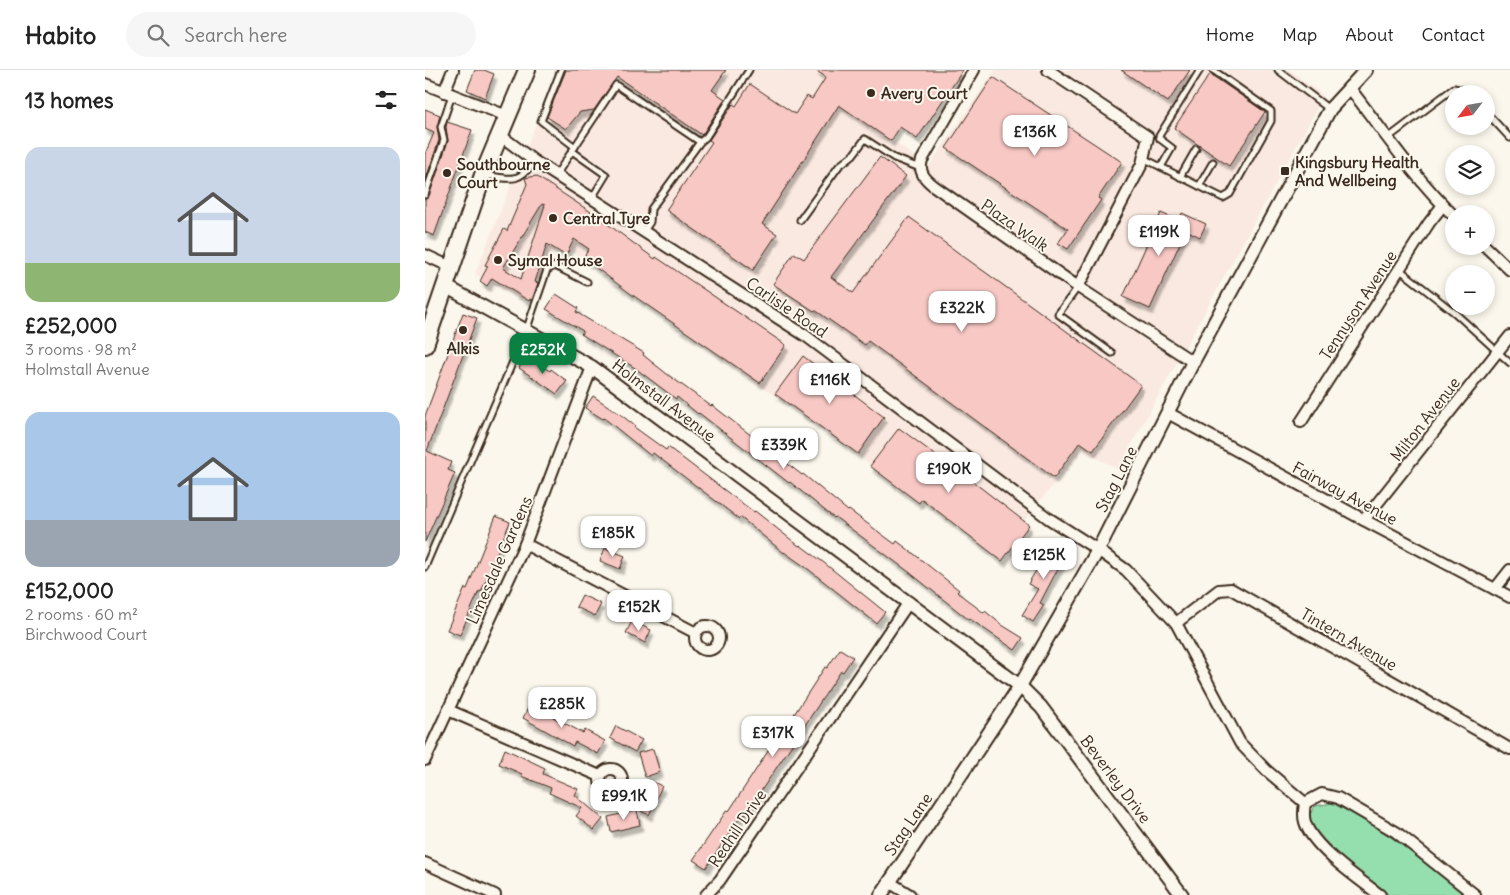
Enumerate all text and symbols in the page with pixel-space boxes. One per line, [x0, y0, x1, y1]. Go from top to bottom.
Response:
search box [126, 12, 476, 57]
text: Habito [25, 20, 96, 50]
icon: search [144, 21, 172, 49]
text: Search here [184, 23, 287, 47]
text: Home [1206, 23, 1254, 46]
text: Map [1282, 23, 1317, 46]
text: About [1345, 23, 1393, 46]
text: Contact [1421, 23, 1485, 46]
place label: Avery Court [881, 83, 968, 104]
north arrow [1445, 85, 1495, 135]
map controls [1445, 85, 1495, 315]
icon: filters [372, 86, 400, 114]
text: 13 homes [25, 87, 113, 114]
marker: Avery Court [865, 87, 877, 99]
pin: £136K [1000, 114, 1070, 157]
text: £136K [1014, 121, 1056, 141]
button: layers [1445, 145, 1495, 195]
place label: Kingsbury Health And Wellbeing [1295, 152, 1419, 191]
place label: Southbourne Court [457, 154, 551, 192]
marker: Kingsbury Health And Wellbeing [1279, 165, 1291, 177]
marker: Southbourne Court [441, 167, 453, 179]
icon: home [168, 179, 258, 269]
street label: Plaza Walk [977, 195, 1053, 255]
button: + [1445, 205, 1495, 255]
place label: Central Tyre [563, 208, 651, 229]
marker: Central Tyre [547, 212, 559, 224]
pin: £119K [1124, 214, 1194, 257]
text: £119K [1139, 221, 1179, 241]
street label: Tennyson Avenue [1315, 247, 1401, 363]
place label: Symal House [508, 250, 603, 271]
marker: Symal House [492, 254, 504, 266]
button: − [1445, 265, 1495, 315]
street label: Carlisle Road [742, 272, 832, 342]
pin: £322K [927, 290, 997, 333]
text: £322K [939, 297, 985, 317]
text: £252,000 [25, 312, 117, 339]
marker: Alkis [457, 324, 469, 336]
pin: £252K [508, 332, 578, 375]
place label: Alkis [447, 338, 479, 358]
text: 3 rooms · 98 m² [25, 339, 137, 359]
text: £252K [520, 339, 566, 359]
street label: Holmstall Avenue [608, 355, 720, 445]
text: Holmstall Avenue [25, 359, 150, 379]
pin: £116K [795, 362, 865, 405]
text: £116K [810, 369, 850, 389]
street label: Milton Avenue [1386, 373, 1464, 465]
pin: £339K [749, 428, 819, 470]
text: £339K [761, 434, 807, 454]
street label: Stag Lane [1091, 443, 1141, 515]
icon: home [168, 444, 258, 534]
pin: £190K [914, 452, 984, 494]
street label: Fairway Avenue [1289, 457, 1401, 529]
text: £190K [927, 458, 971, 478]
street label: Limesdale Gardens [462, 493, 536, 627]
pin: £185K [578, 516, 648, 558]
text: £185K [591, 522, 635, 542]
pin: £125K [1009, 538, 1079, 580]
text: £125K [1023, 544, 1065, 564]
text: £152,000 [25, 577, 114, 604]
pin: £152K [604, 590, 674, 632]
text: £152K [618, 596, 660, 616]
street label: Tintern Avenue [1297, 603, 1401, 675]
text: 2 rooms · 60 m² [25, 604, 138, 624]
text: Birchwood Court [25, 624, 147, 644]
pin: £285K [527, 686, 597, 729]
text: £285K [539, 693, 585, 713]
pin: £317K [738, 716, 808, 758]
text: £317K [752, 722, 794, 742]
street label: Beverley Drive [1076, 731, 1156, 827]
pin: £99.1K [583, 778, 665, 821]
text: £99.1K [601, 785, 647, 805]
street label: Redhill Drive [704, 785, 770, 871]
street label: Stag Lane [880, 789, 936, 859]

